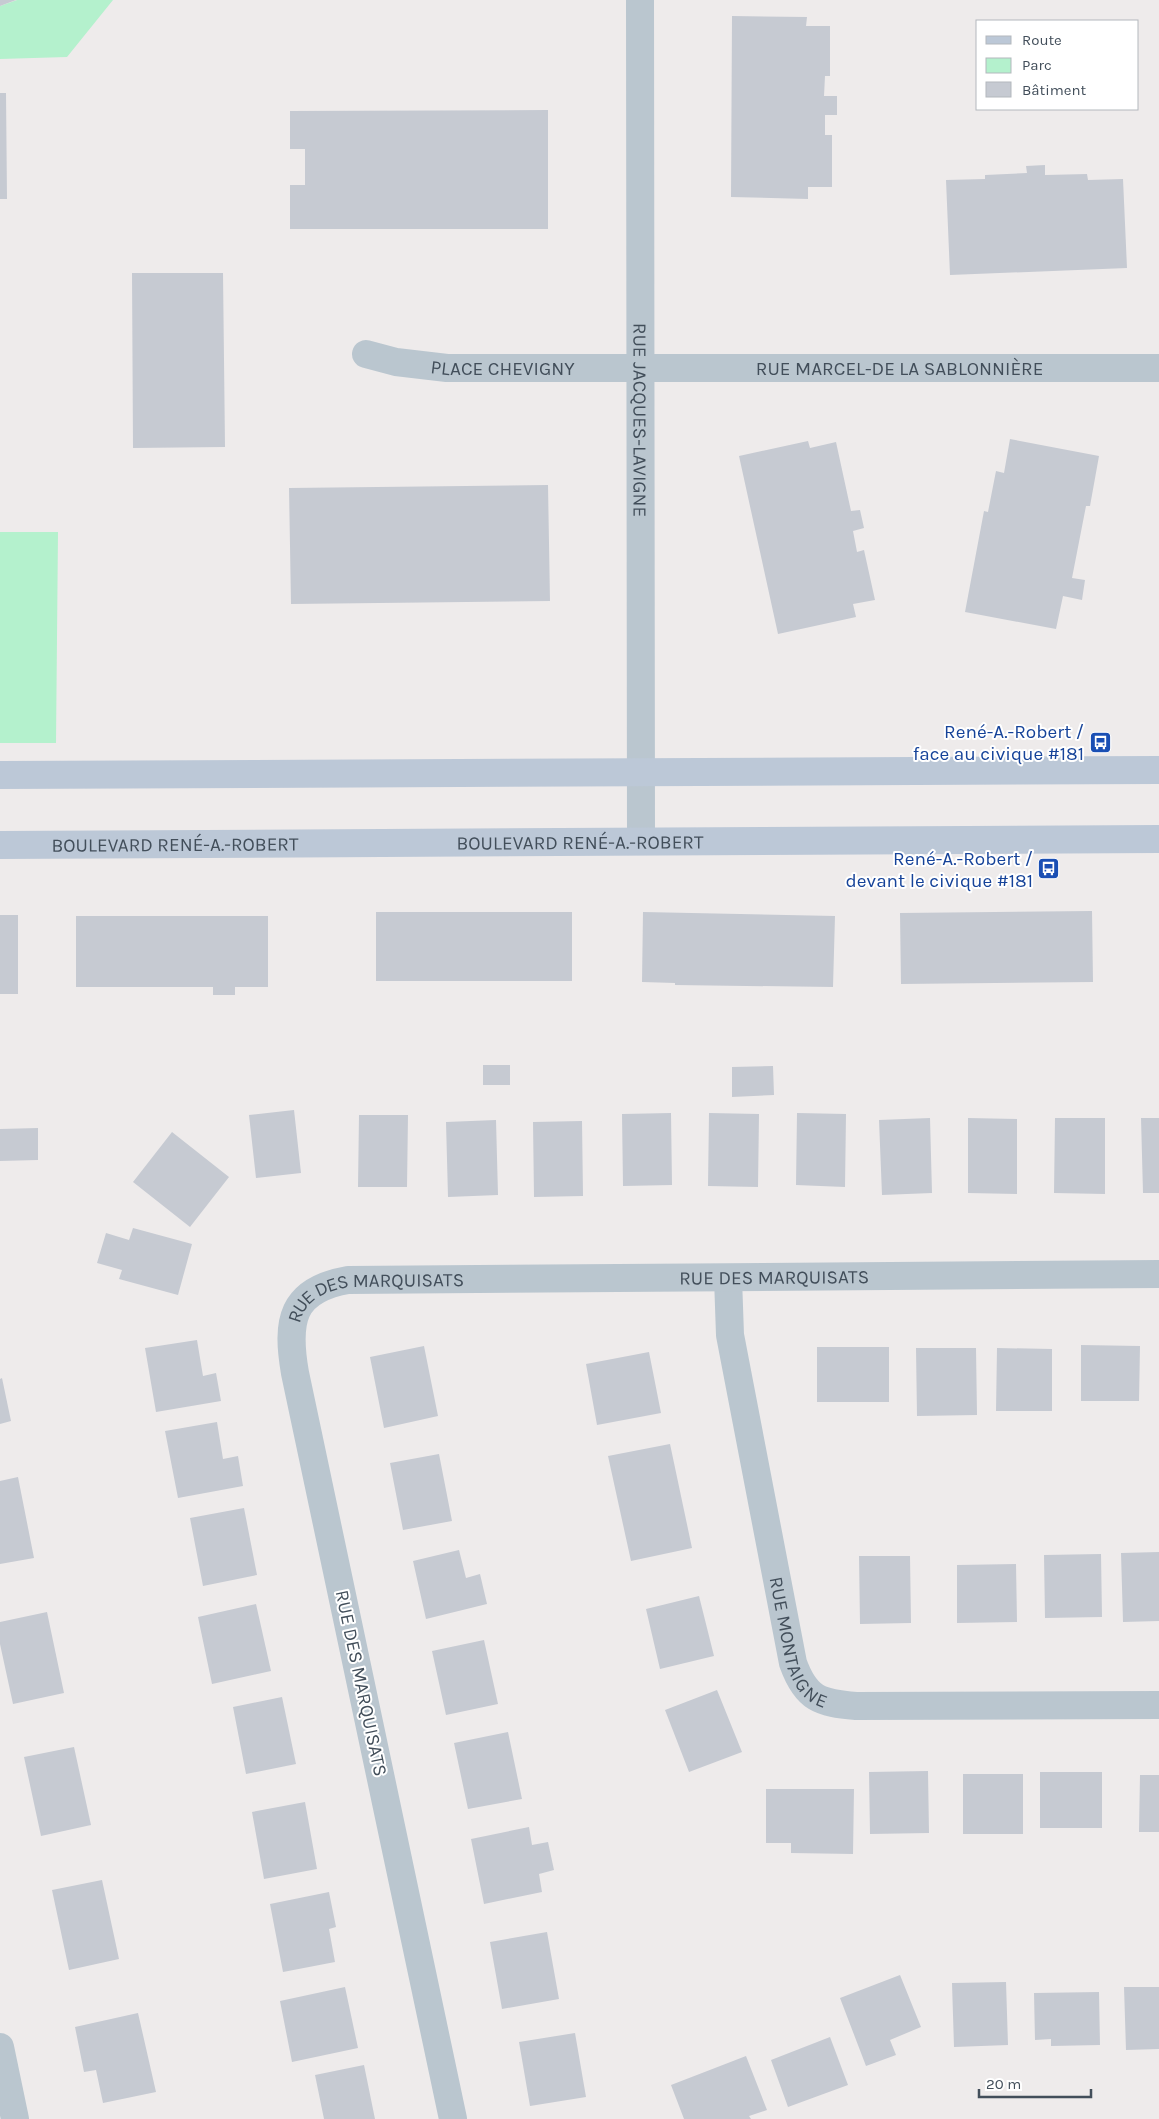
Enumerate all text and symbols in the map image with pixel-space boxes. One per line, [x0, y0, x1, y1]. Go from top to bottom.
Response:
legend [976, 20, 1139, 110]
text: Route [1022, 31, 1062, 49]
text: Parc [1022, 56, 1052, 74]
text: Bâtiment [1022, 81, 1086, 99]
street label: RUE JACQUES-LAVIGNE [628, 323, 651, 517]
street label: PLACE CHEVIGNY [429, 356, 575, 380]
street label: RUE MARCEL-DE LA SABLONNIÈRE [756, 357, 1043, 380]
place label: René-A.-Robert / face au civique #181 [913, 721, 1084, 765]
bus stop icon: René-A.-Robert / face au civique #181 [1088, 730, 1112, 754]
street label: BOULEVARD RENÉ-A.-ROBERT [456, 831, 704, 855]
street label: BOULEVARD RENÉ-A.-ROBERT [51, 833, 299, 857]
place label: René-A.-Robert / devant le civique #181 [846, 848, 1033, 892]
bus stop icon: René-A.-Robert / devant le civique #181 [1037, 857, 1061, 881]
street label: RUE DES MARQUISATS [679, 1266, 869, 1290]
street label: RUE DES MARQUISATS [283, 1269, 464, 1325]
street label: RUE MONTAIGNE [765, 1575, 831, 1713]
street label: RUE DES MARQUISATS [331, 1588, 392, 1778]
scale bar [979, 2066, 1092, 2098]
text: 20 m [986, 2075, 1021, 2093]

